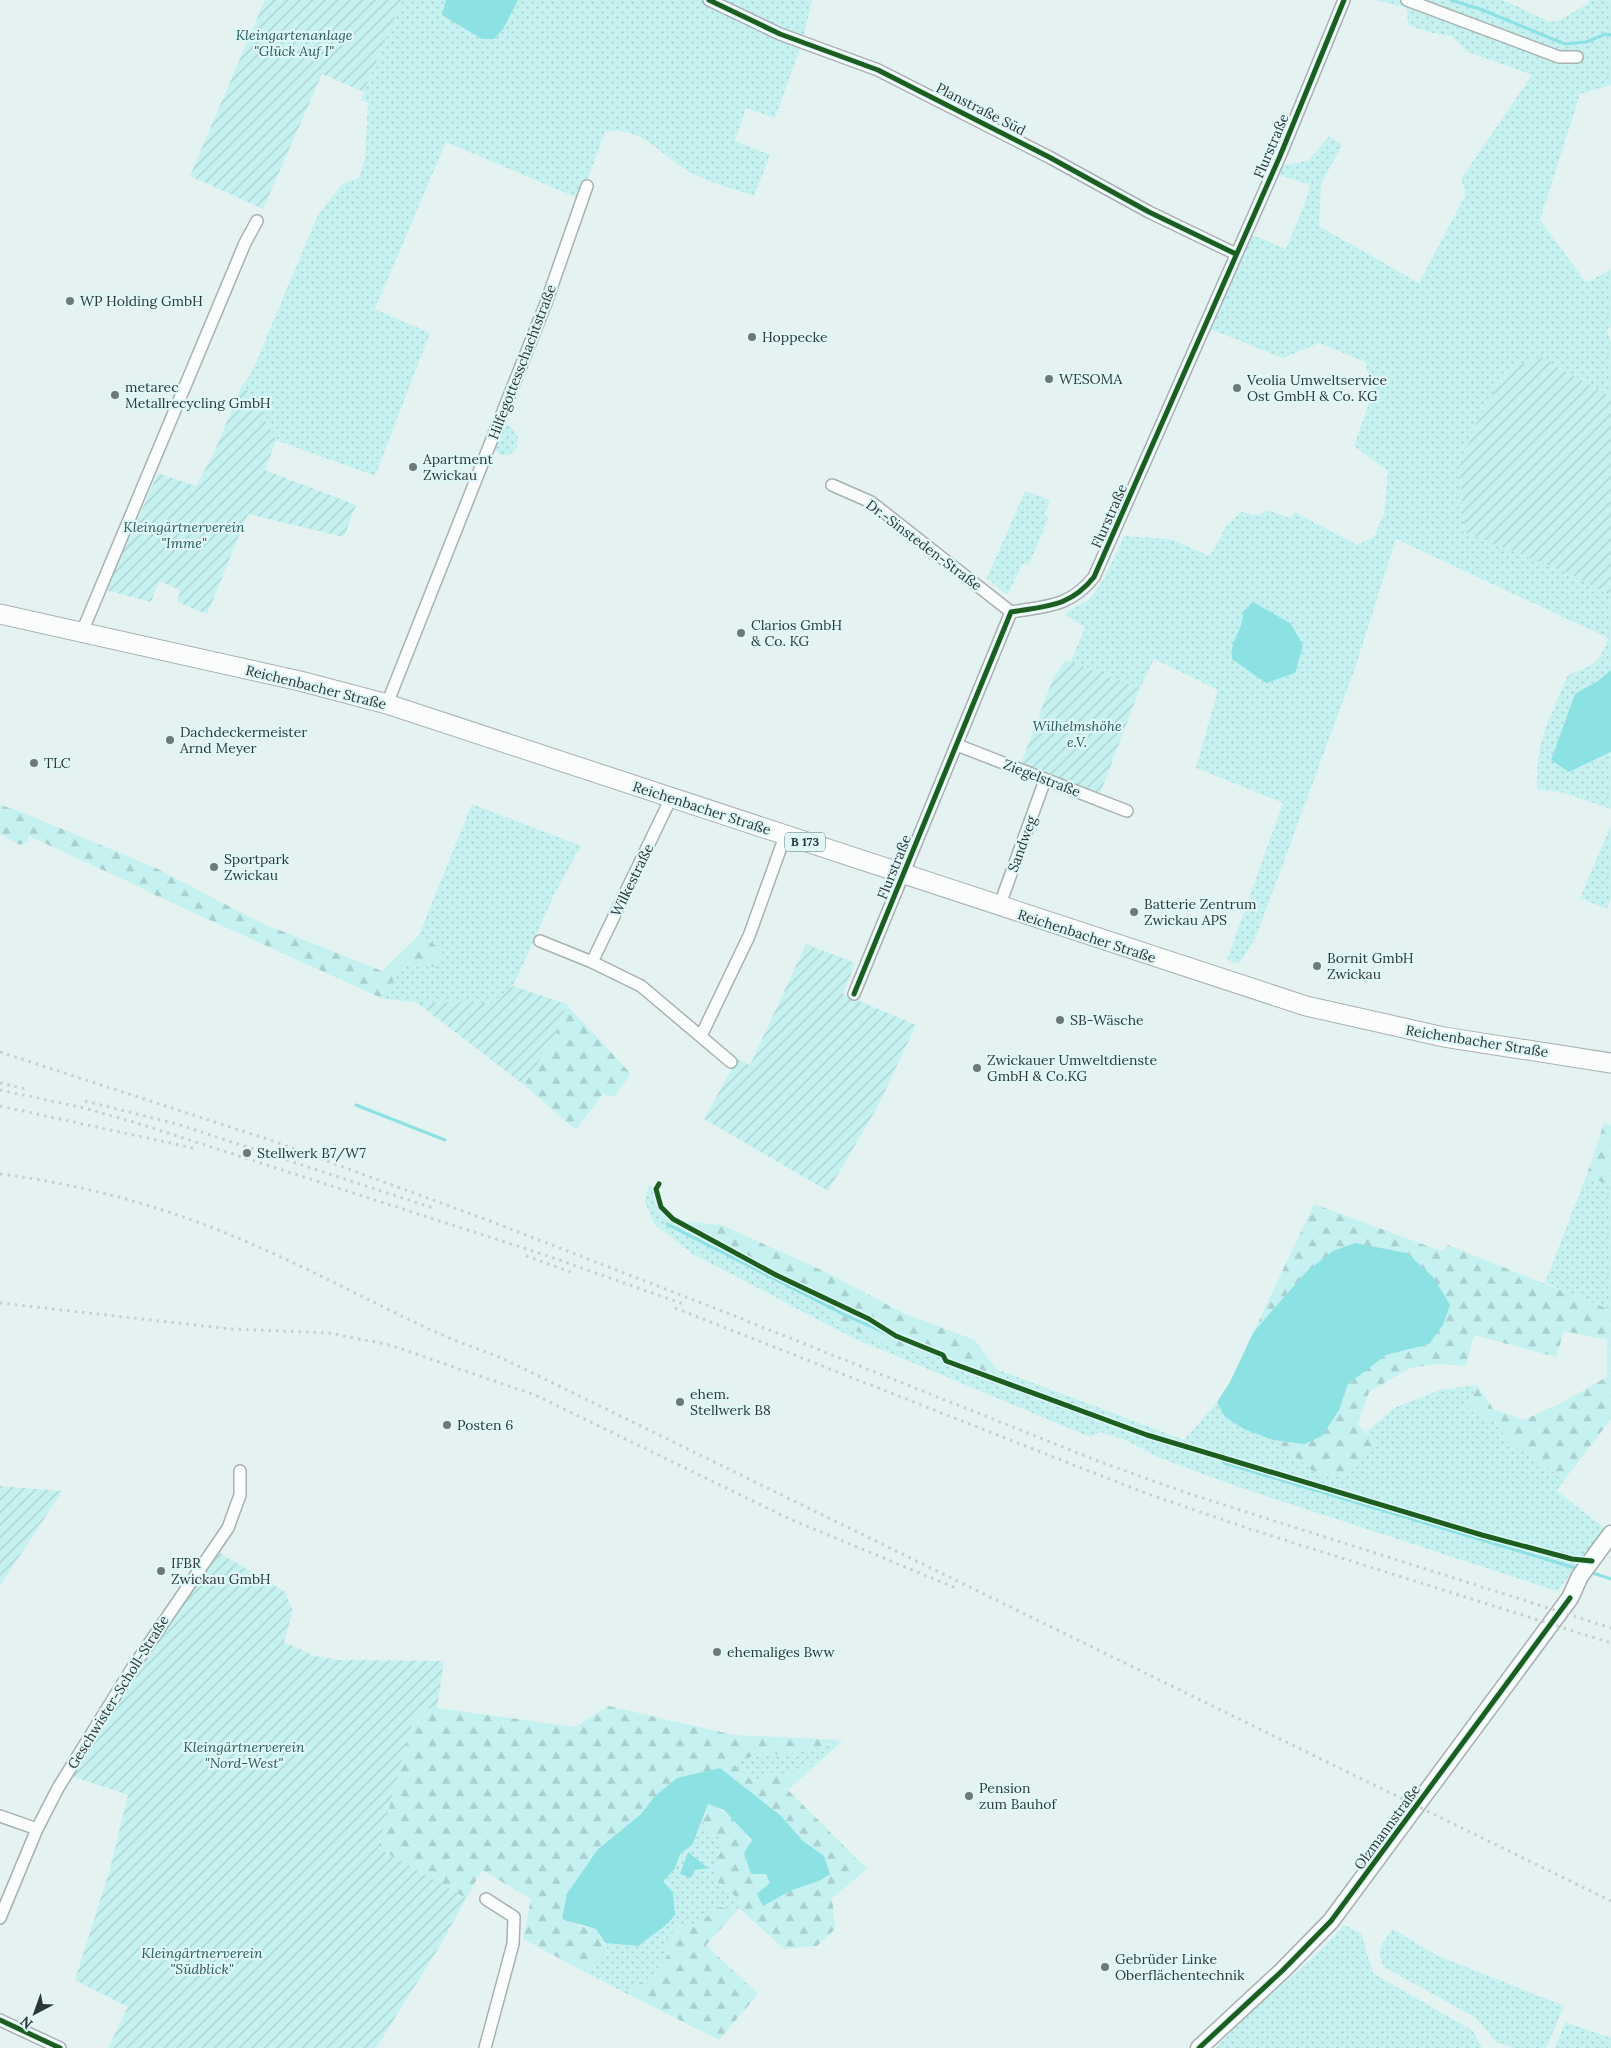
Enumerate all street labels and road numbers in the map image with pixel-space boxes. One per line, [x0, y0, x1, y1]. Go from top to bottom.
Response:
street label: Planstraße Süd [933, 79, 1029, 139]
street label: Flurstraße [1249, 111, 1293, 181]
street label: Hilfegottesschachtstraße [484, 282, 560, 442]
street label: Flurstraße [1087, 481, 1131, 551]
street label: Dr.-Sinsteden-Straße [863, 496, 986, 595]
street label: Reichenbacher Straße [244, 661, 389, 713]
street label: Ziegelstraße [1001, 755, 1084, 801]
street label: Reichenbacher Straße [631, 777, 774, 839]
street label: Sandweg [1004, 813, 1041, 874]
road number: B 173 [785, 832, 825, 852]
street label: Flurstraße [873, 832, 915, 902]
street label: Wilkestraße [607, 840, 658, 919]
street label: Reichenbacher Straße [1016, 905, 1159, 967]
street label: Reichenbacher Straße [1404, 1021, 1550, 1061]
street label: Geschwister-Scholl-Straße [63, 1612, 173, 1772]
street label: Olzmannstraße [1350, 1781, 1424, 1873]

